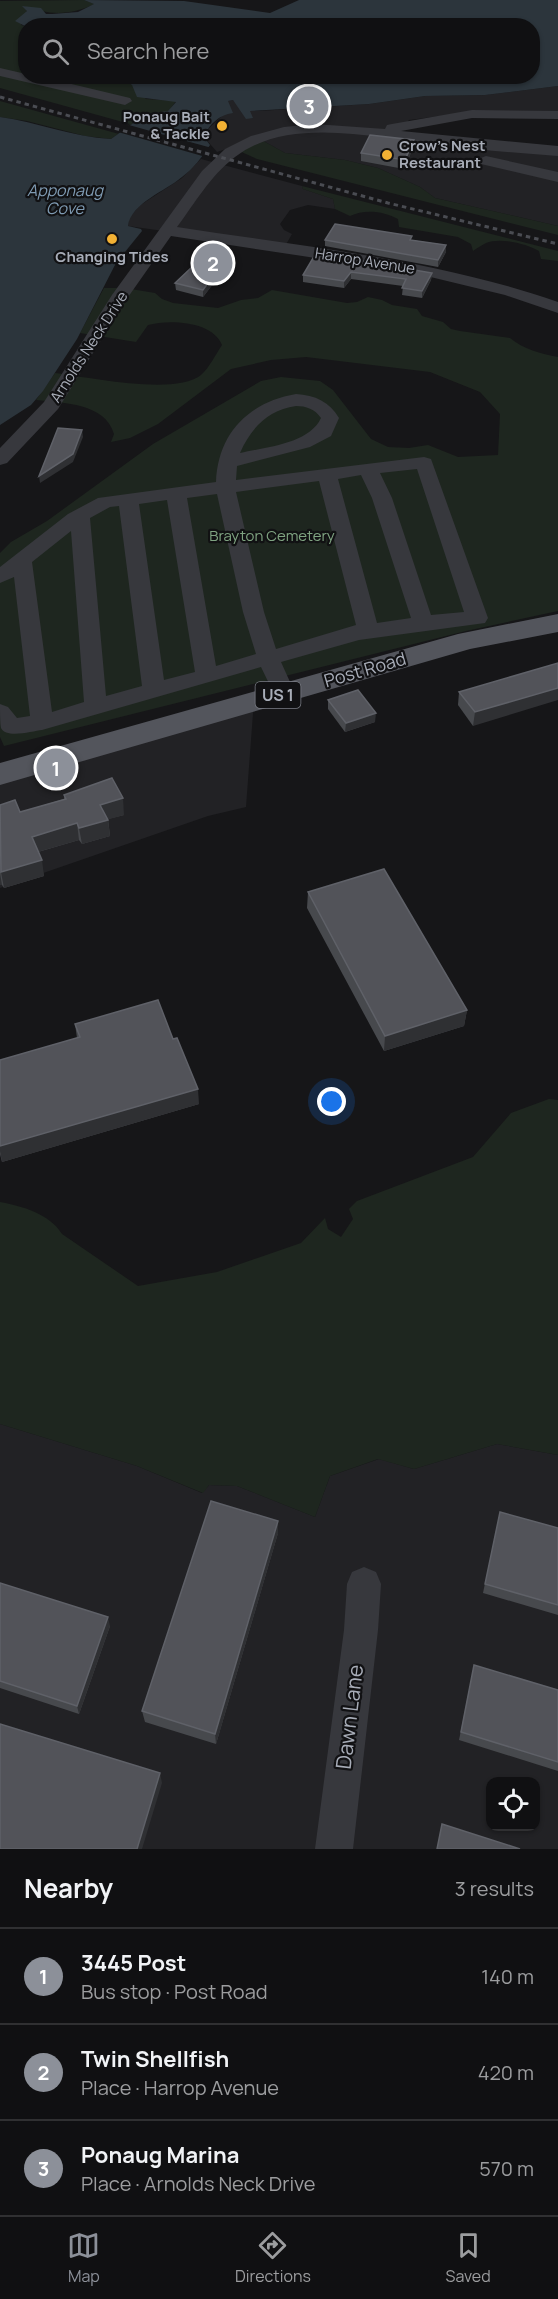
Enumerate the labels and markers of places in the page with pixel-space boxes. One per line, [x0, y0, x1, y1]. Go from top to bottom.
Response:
pin: 3 [290, 84, 328, 128]
place label: Ponaug Bait & Tackle [123, 106, 210, 144]
marker: Ponaug Bait & Tackle [215, 119, 229, 133]
place label: Crow's Nest Restaurant [399, 135, 486, 173]
marker: Crow's Nest Restaurant [380, 148, 394, 162]
marker: Changing Tides [105, 232, 119, 246]
pin: 2 [194, 240, 232, 286]
place label: Changing Tides [55, 246, 169, 267]
pin: 1 [36, 746, 76, 790]

